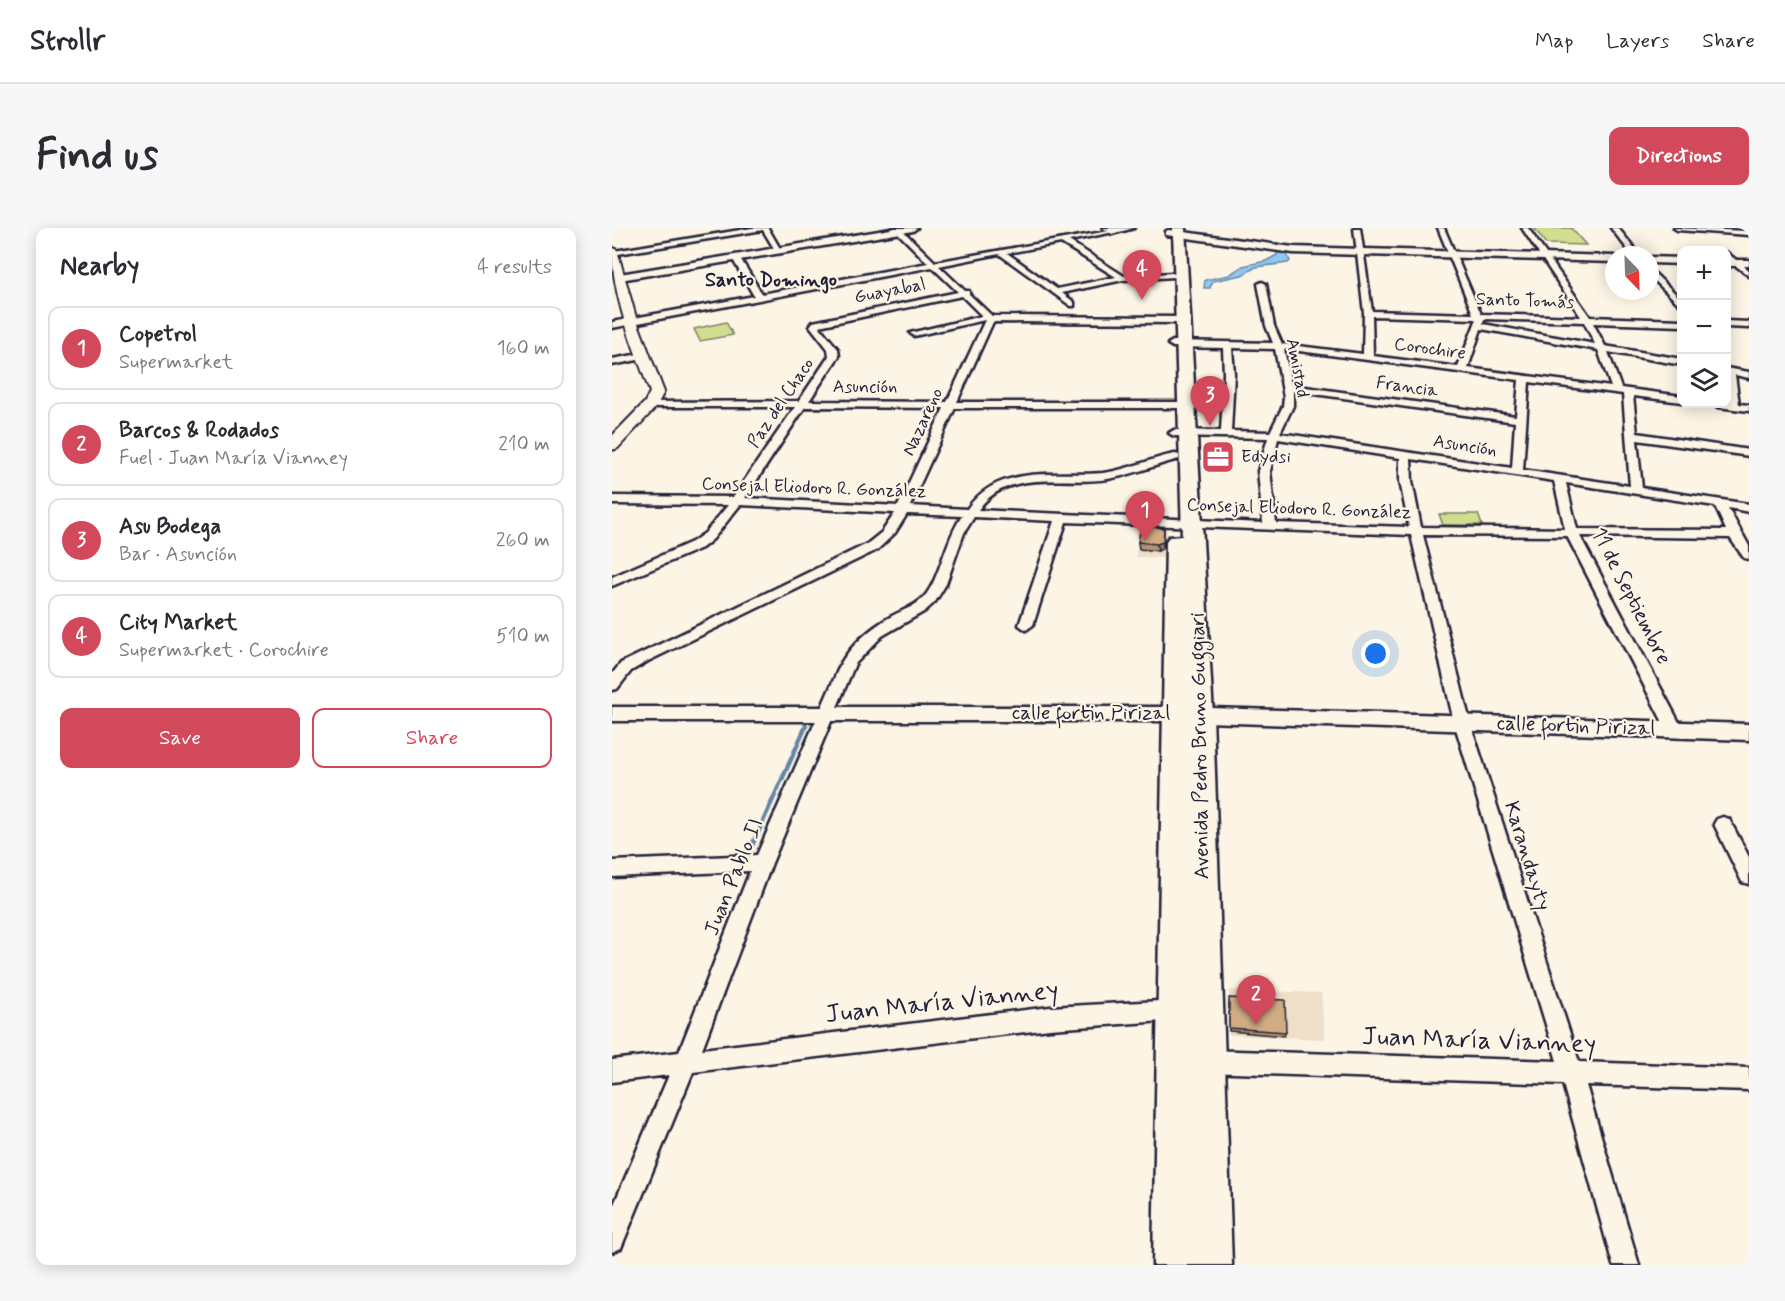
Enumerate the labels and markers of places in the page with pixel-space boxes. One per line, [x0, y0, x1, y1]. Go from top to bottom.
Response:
pin: 4 [1122, 250, 1162, 300]
pin: 3 [1190, 376, 1230, 426]
office icon: Edydsi [1200, 439, 1236, 475]
place label: Edydsi [1241, 445, 1291, 469]
pin: 1 [1126, 492, 1164, 541]
pin: 2 [1236, 976, 1276, 1025]

